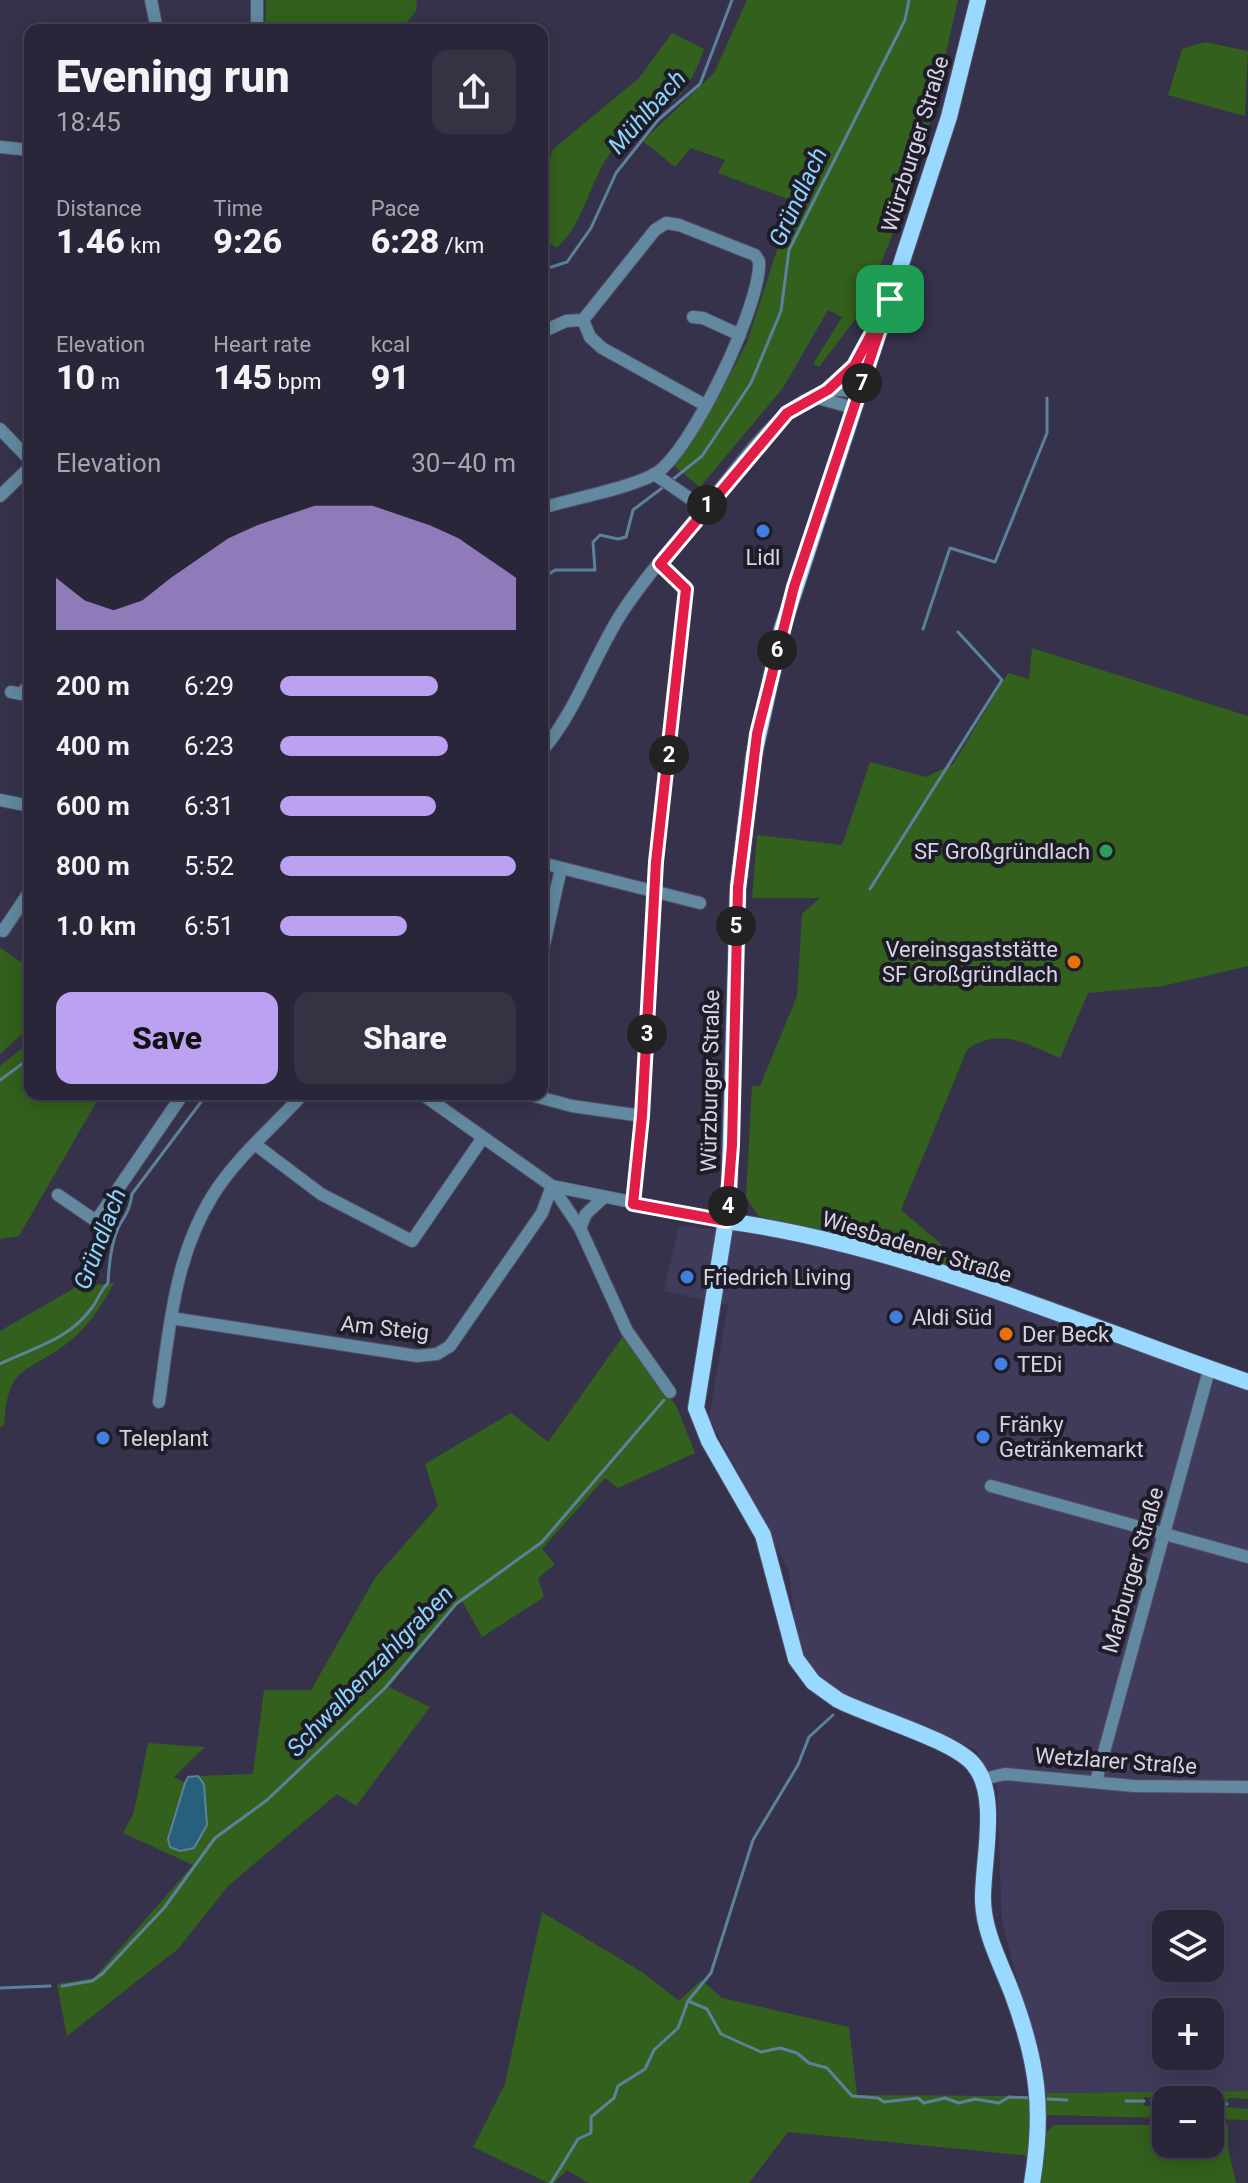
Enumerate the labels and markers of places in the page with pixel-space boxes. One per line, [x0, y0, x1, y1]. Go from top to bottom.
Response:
pin [856, 265, 924, 333]
pin: 7 [842, 363, 882, 403]
pin: 1 [687, 485, 727, 525]
marker: Lidl [754, 522, 772, 540]
place label: Lidl [746, 545, 780, 570]
pin: 6 [757, 630, 797, 670]
pin: 2 [649, 735, 689, 775]
place label: SF Großgründlach [914, 839, 1090, 864]
marker: SF Großgründlach [1097, 842, 1115, 860]
pin: 5 [716, 906, 756, 946]
place label: Vereinsgaststätte SF Großgründlach [882, 937, 1058, 987]
marker: Vereinsgaststätte SF Großgründlach [1065, 953, 1083, 971]
pin: 3 [627, 1014, 667, 1054]
pin: 4 [708, 1186, 748, 1226]
place label: Friedrich Living [703, 1265, 851, 1290]
marker: Friedrich Living [678, 1268, 696, 1286]
place label: Aldi Süd [912, 1305, 993, 1330]
marker: Aldi Süd [887, 1308, 905, 1326]
place label: Der Beck [1022, 1322, 1110, 1347]
marker: Der Beck [997, 1325, 1015, 1343]
place label: TEDi [1017, 1352, 1062, 1377]
marker: TEDi [992, 1355, 1010, 1373]
place label: Fränky Getränkemarkt [999, 1412, 1144, 1462]
place label: Teleplant [119, 1426, 209, 1451]
marker: Fränky Getränkemarkt [974, 1428, 992, 1446]
marker: Teleplant [94, 1429, 112, 1447]

